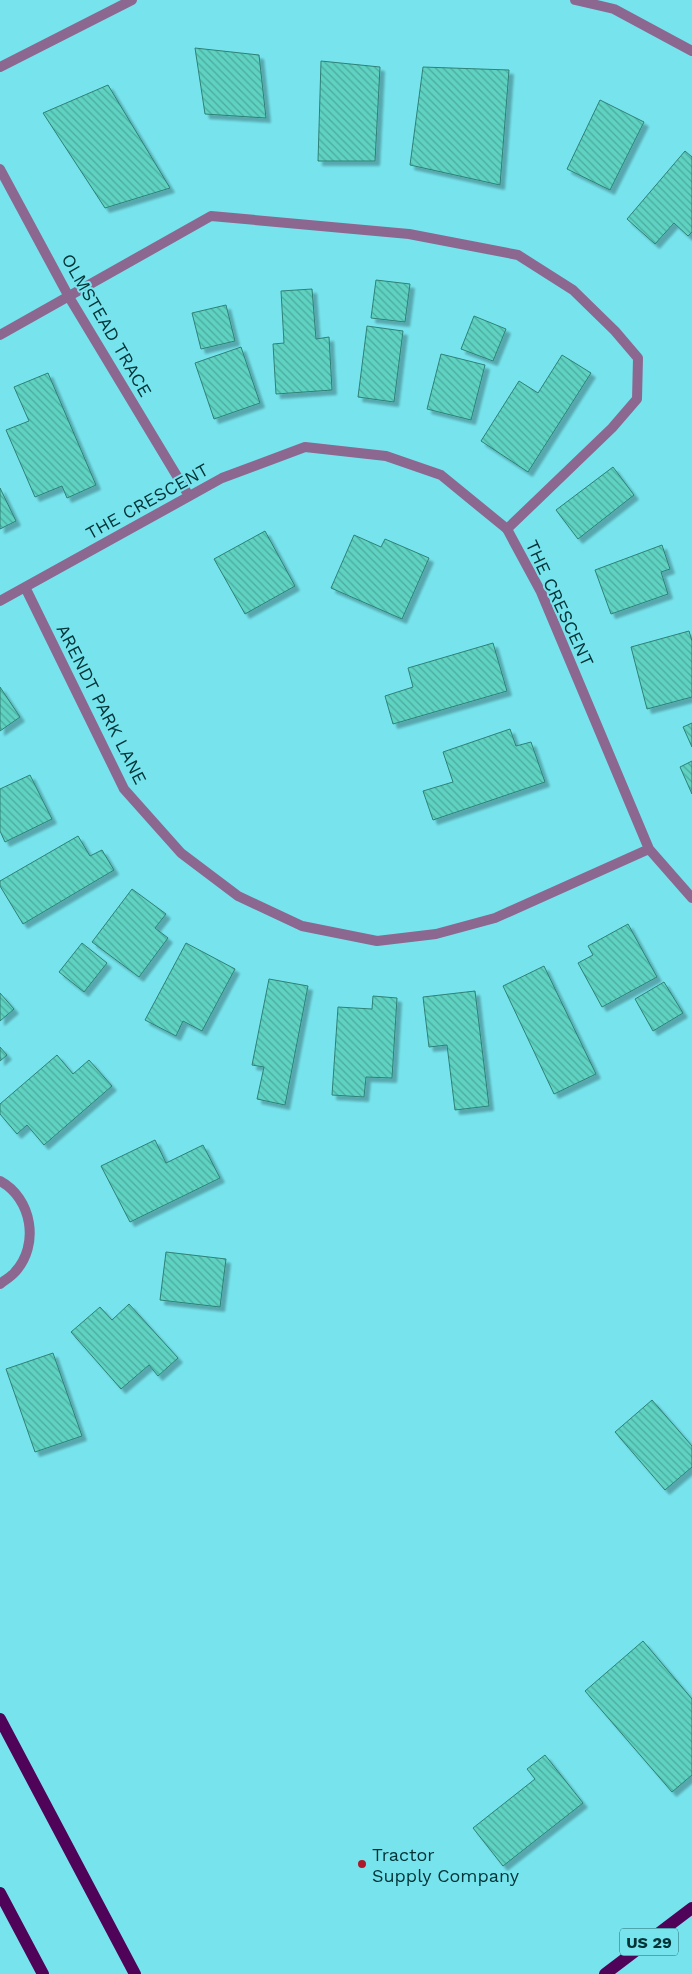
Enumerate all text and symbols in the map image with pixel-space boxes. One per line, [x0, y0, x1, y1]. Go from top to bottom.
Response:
street label: OLMSTEAD TRACE [58, 250, 156, 400]
street label: THE CRESCENT [82, 459, 212, 543]
street label: THE CRESCENT [522, 536, 599, 670]
street label: ARENDT PARK LANE [53, 621, 151, 787]
place label: Tractor Supply Company [372, 1844, 520, 1886]
marker: Tractor Supply Company [356, 1858, 368, 1870]
road number: US 29 [620, 1928, 678, 1955]

